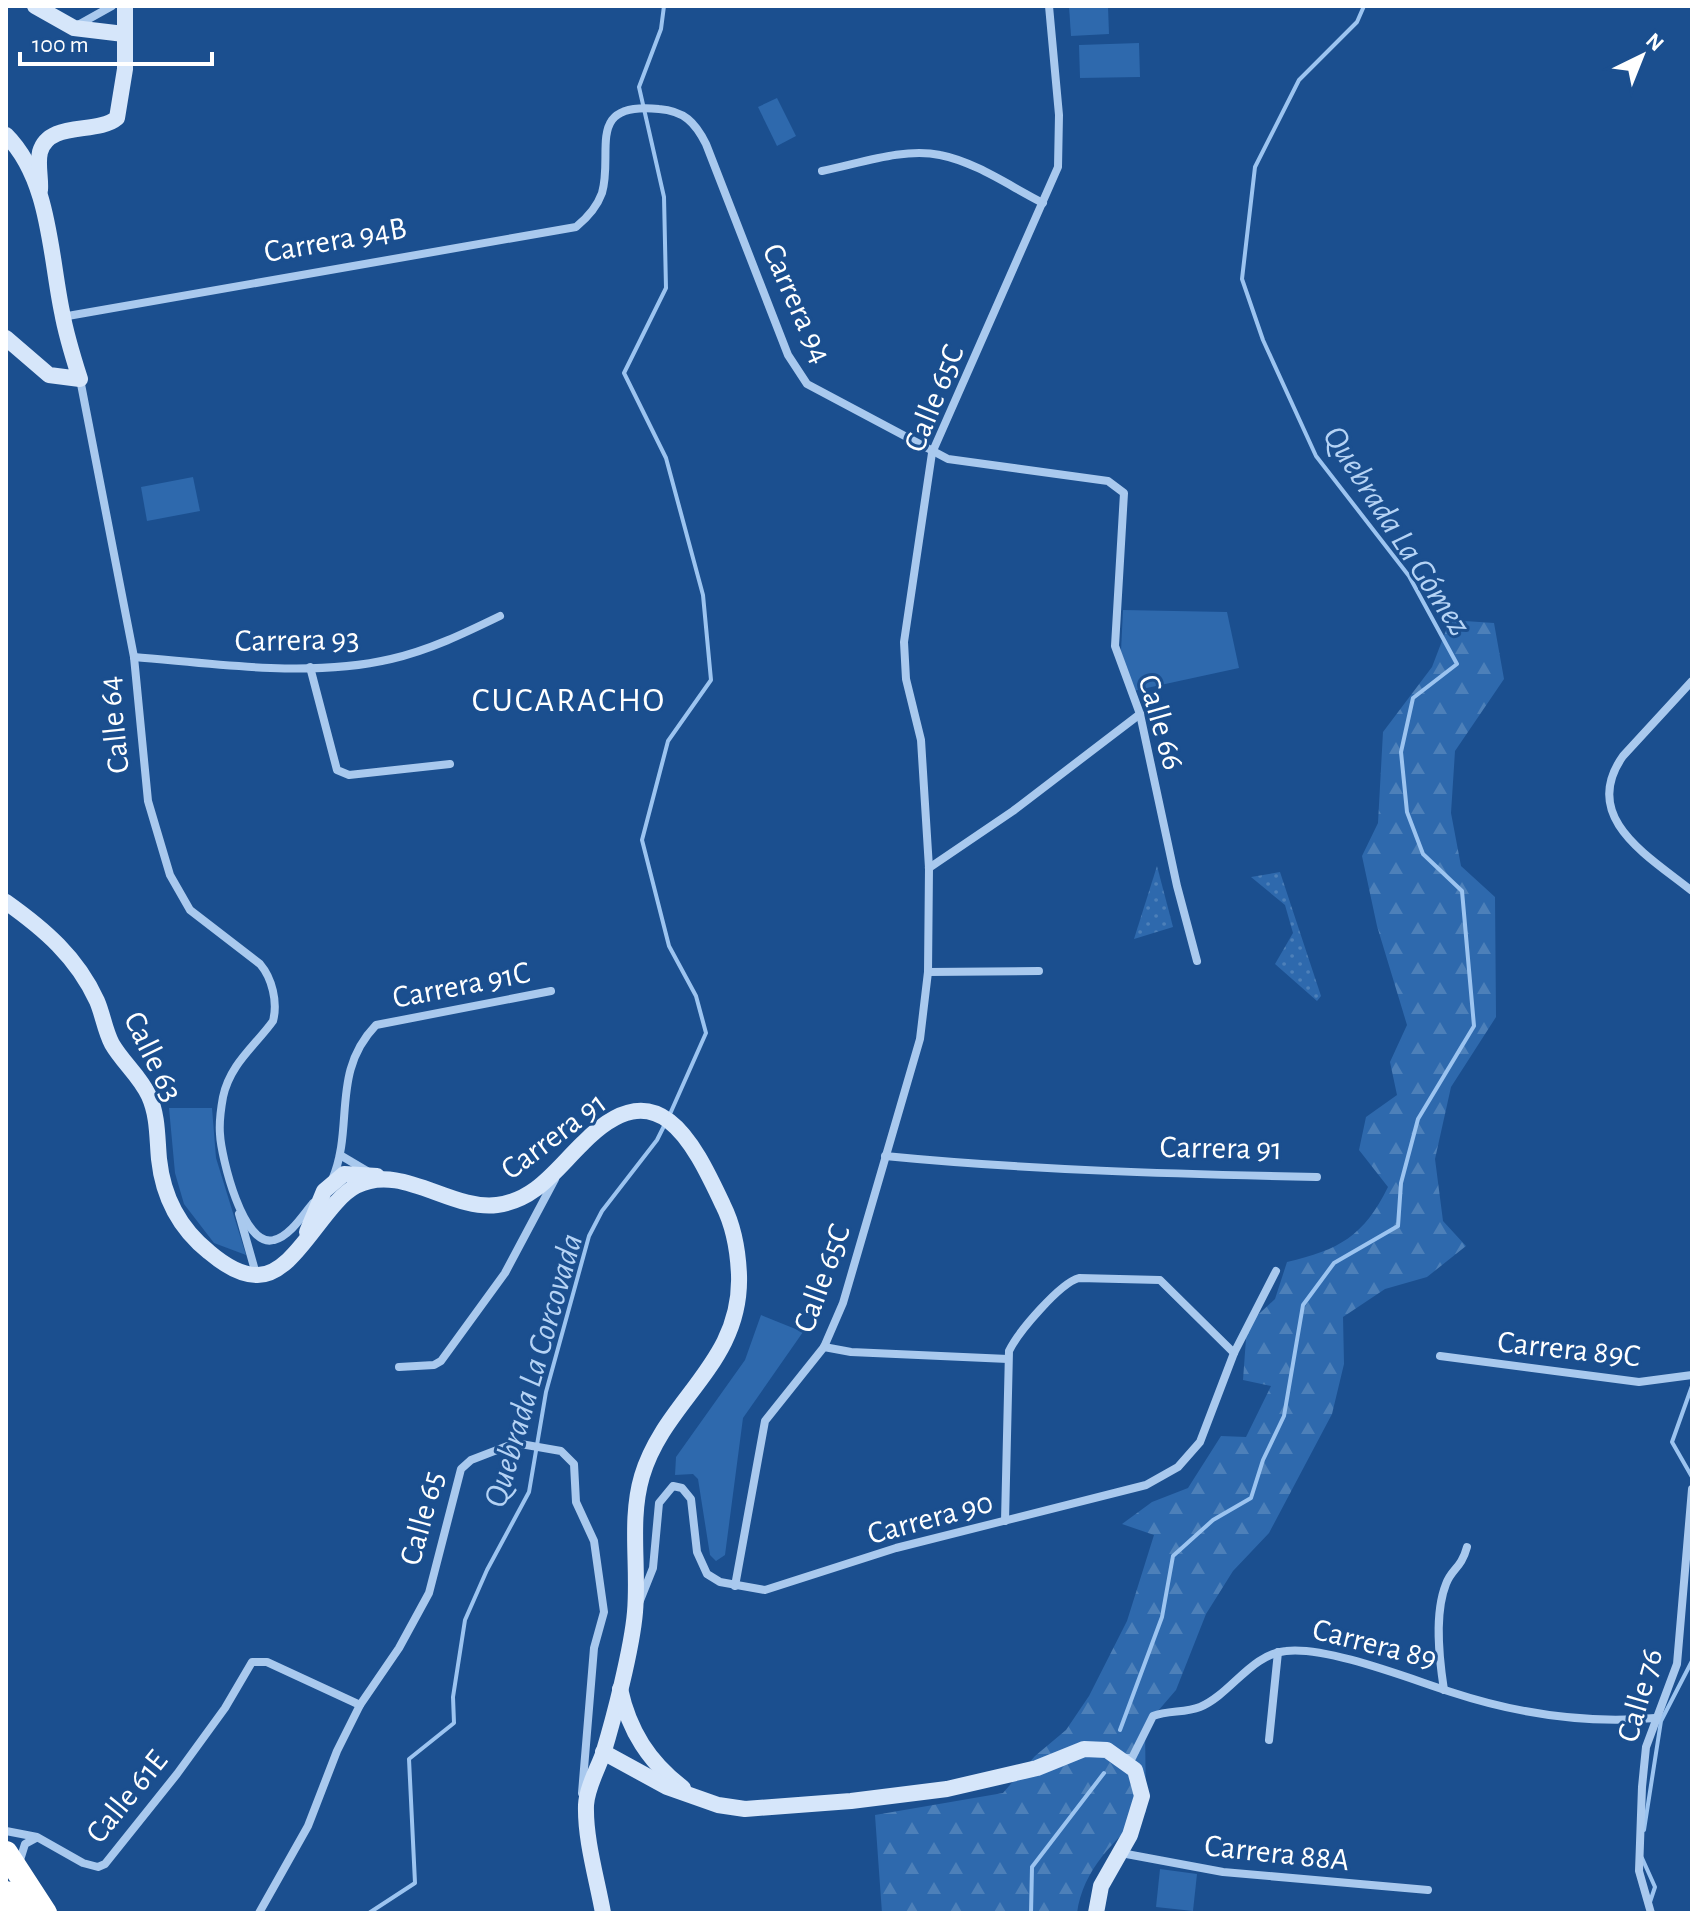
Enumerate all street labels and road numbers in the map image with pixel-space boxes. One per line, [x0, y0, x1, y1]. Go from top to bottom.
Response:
street label: Carrera 94B [261, 212, 409, 268]
street label: Carrera 94 [757, 239, 838, 368]
street label: Calle 65C [898, 340, 970, 456]
street label: Carrera 93 [234, 623, 360, 657]
street label: Calle 66 [1132, 671, 1190, 773]
street label: Calle 64 [93, 675, 135, 775]
street label: Carrera 91C [390, 956, 533, 1014]
street label: Calle 63 [118, 1007, 188, 1106]
street label: Carrera 91 [495, 1086, 612, 1185]
street label: Carrera 91 [1159, 1131, 1283, 1165]
street label: Calle 65C [788, 1220, 856, 1337]
street label: Carrera 89C [1496, 1326, 1642, 1372]
street label: Calle 65 [394, 1468, 450, 1569]
street label: Carrera 90 [864, 1486, 996, 1550]
street label: Carrera 89 [1309, 1613, 1440, 1675]
street label: Calle 76 [1611, 1645, 1669, 1746]
street label: Calle 61E [80, 1744, 173, 1849]
street label: Carrera 88A [1203, 1829, 1351, 1877]

